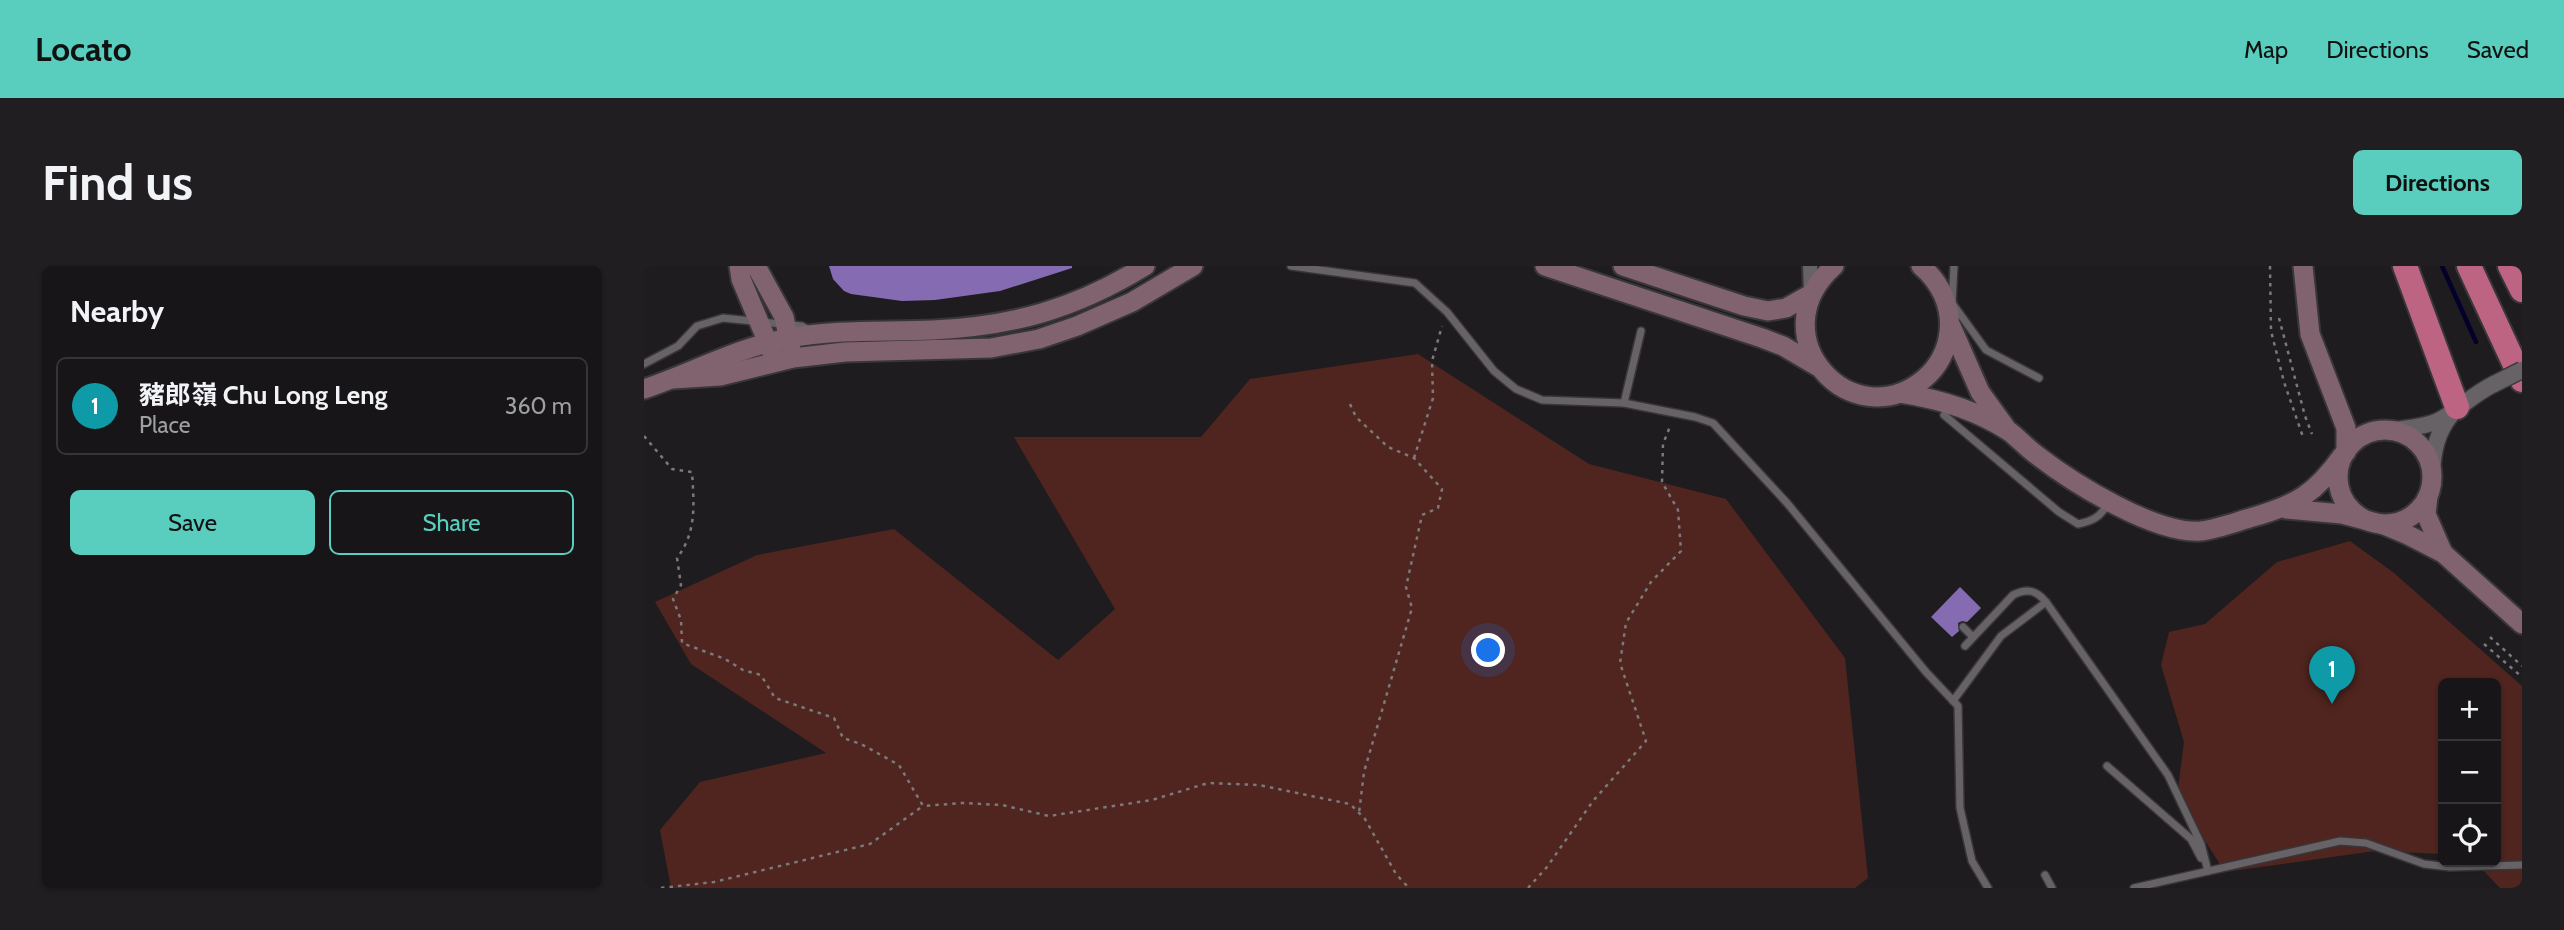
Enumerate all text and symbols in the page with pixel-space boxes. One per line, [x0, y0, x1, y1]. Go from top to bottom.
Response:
text: Locato [35, 29, 131, 69]
text: Map [2244, 35, 2288, 64]
text: Directions [2326, 35, 2429, 64]
text: Saved [2467, 35, 2529, 64]
button: Directions [2353, 150, 2522, 215]
text: Find us [42, 153, 193, 212]
text: Nearby [70, 293, 164, 330]
text: 豬郎嶺 Chu Long Leng [139, 379, 388, 411]
text: 1 [91, 392, 99, 420]
text: 360 m [505, 392, 572, 420]
text: Place [139, 411, 191, 439]
button: Save [70, 490, 315, 555]
button: Share [329, 490, 574, 555]
your location [1471, 633, 1505, 667]
pin: 1 [2309, 646, 2355, 704]
map controls [2438, 678, 2501, 867]
button: + [2438, 678, 2501, 741]
button: − [2438, 741, 2501, 804]
button: locate [2438, 804, 2501, 867]

